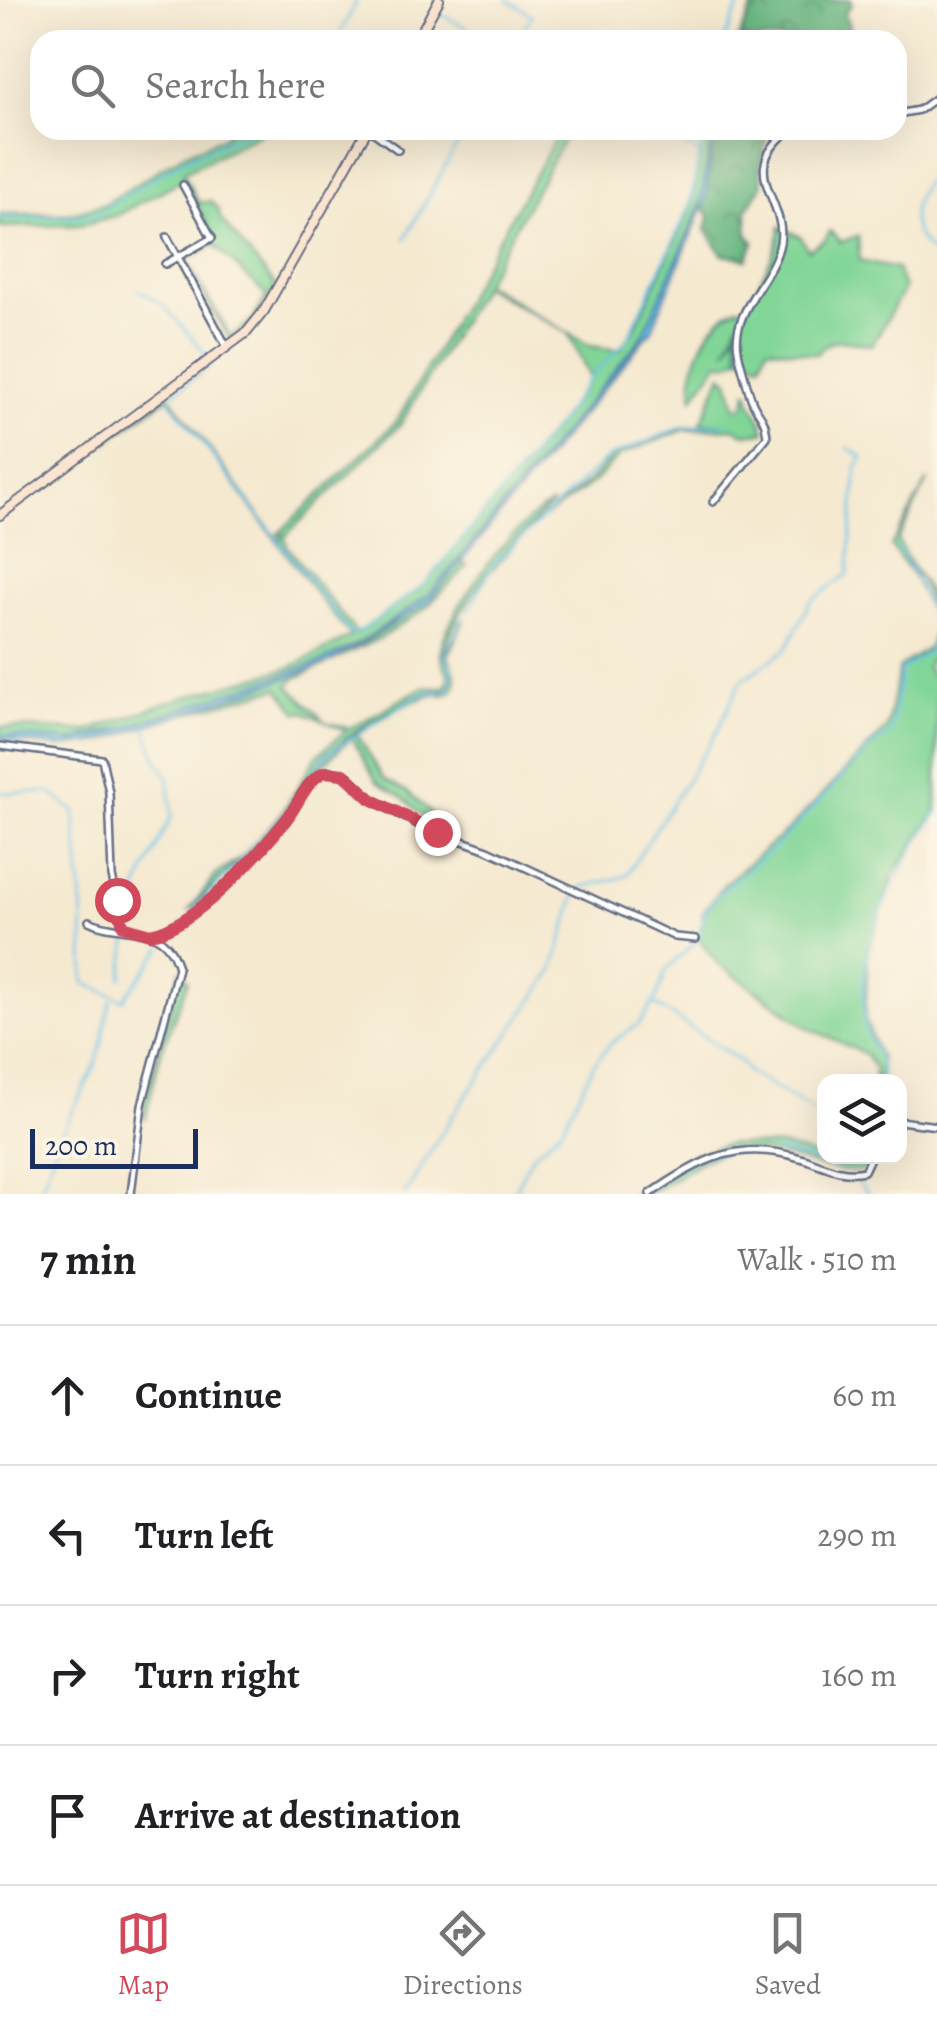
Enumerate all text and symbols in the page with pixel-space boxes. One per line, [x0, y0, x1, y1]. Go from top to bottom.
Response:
search box [30, 30, 907, 140]
icon: search [65, 58, 120, 113]
text: Search here [145, 59, 326, 111]
route end [415, 810, 461, 856]
route start [95, 878, 141, 924]
map controls [817, 1074, 907, 1164]
button: layers [817, 1074, 907, 1164]
scale bar [30, 1124, 198, 1168]
text: 200 m [45, 1127, 117, 1165]
text: 7 min [40, 1231, 136, 1288]
text: Walk · 510 m [737, 1237, 897, 1281]
icon: ahead [40, 1368, 95, 1423]
text: Continue [135, 1369, 282, 1421]
text: 60 m [832, 1373, 897, 1417]
icon: left [40, 1508, 95, 1563]
text: Turn left [135, 1509, 274, 1561]
text: 290 m [817, 1513, 897, 1557]
icon: right [40, 1648, 95, 1703]
text: Turn right [135, 1649, 300, 1701]
text: 160 m [821, 1653, 897, 1697]
icon: arrive [40, 1788, 95, 1843]
text: Arrive at destination [135, 1789, 461, 1841]
tab: Map [116, 1906, 171, 2004]
tab: Directions [403, 1906, 523, 2004]
tab: Saved [755, 1906, 821, 2004]

